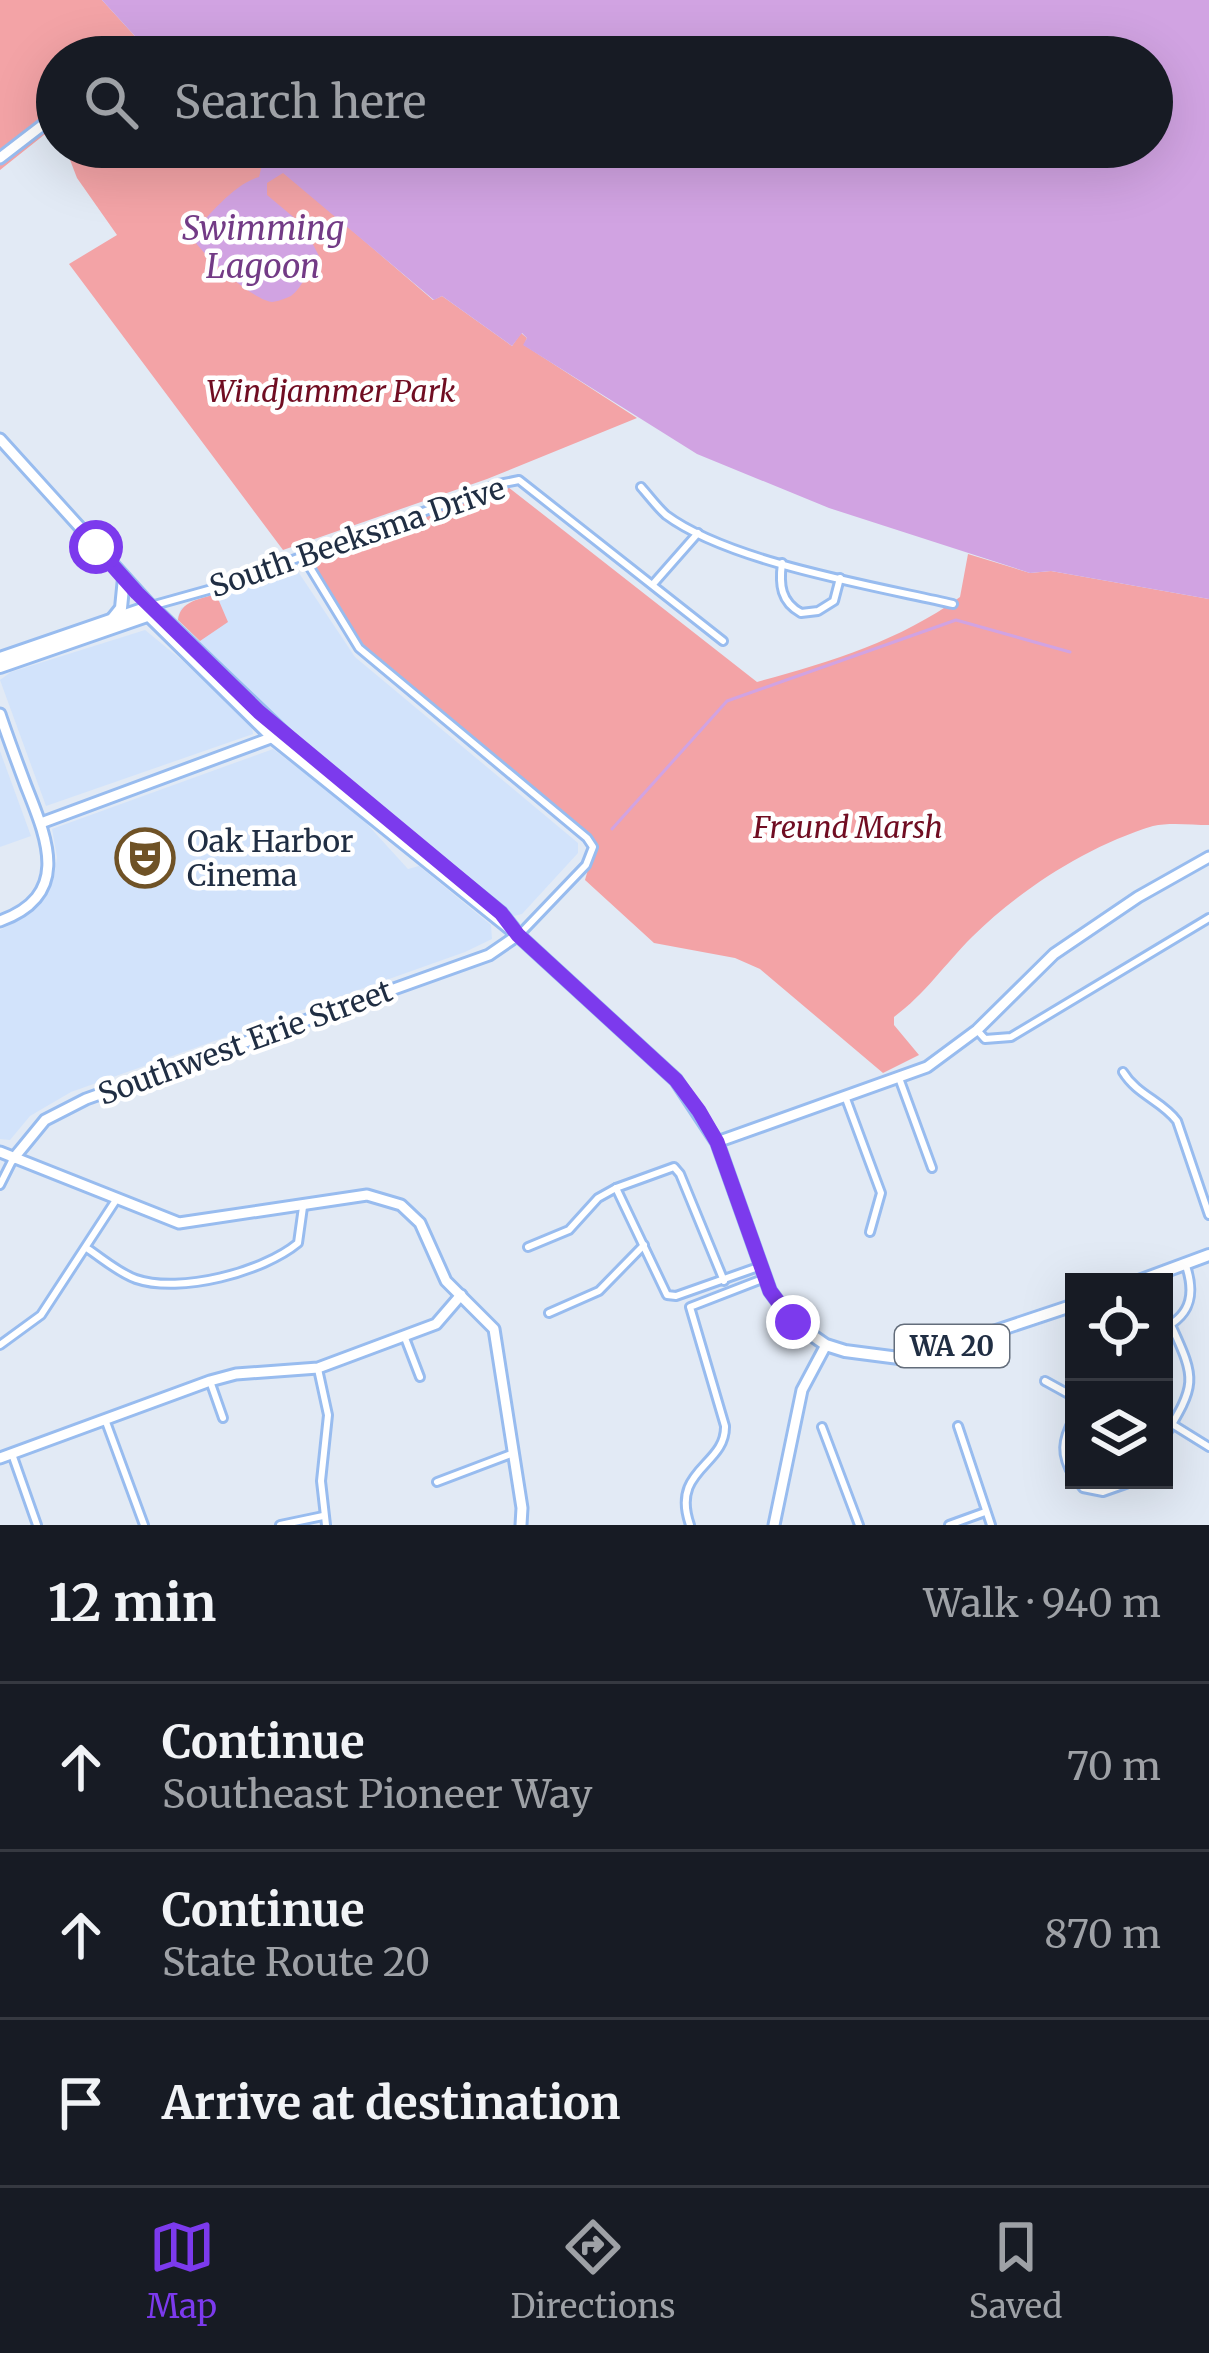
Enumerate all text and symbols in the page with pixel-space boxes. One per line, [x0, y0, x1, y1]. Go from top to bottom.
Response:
search box [36, 36, 1173, 168]
icon: search [78, 69, 144, 135]
text: Search here [174, 74, 426, 130]
water label: Swimming Lagoon [182, 208, 344, 287]
park label: Windjammer Park [206, 372, 456, 410]
street label: South Beeksma Drive [204, 469, 510, 605]
route start [69, 520, 123, 574]
park label: Freund Marsh [752, 808, 943, 846]
place label: Oak Harbor Cinema [187, 822, 353, 894]
theatre icon: Oak Harbor Cinema [114, 827, 176, 889]
street label: Southwest Erie Street [93, 971, 398, 1113]
map controls [1065, 1273, 1173, 1489]
button: locate [1065, 1273, 1173, 1381]
route end [766, 1295, 820, 1349]
road number: WA 20 [895, 1325, 1009, 1367]
button: layers [1065, 1381, 1173, 1489]
text: 12 min [48, 1571, 216, 1635]
text: Walk · 940 m [924, 1579, 1161, 1628]
text: Continue [162, 1714, 364, 1770]
icon: ahead [48, 1734, 114, 1800]
text: 70 m [1067, 1742, 1161, 1791]
text: Southeast Pioneer Way [162, 1770, 592, 1819]
text: Continue [162, 1882, 364, 1938]
icon: ahead [48, 1902, 114, 1968]
text: 870 m [1044, 1910, 1161, 1959]
text: State Route 20 [162, 1938, 430, 1987]
icon: arrive [48, 2070, 114, 2136]
text: Arrive at destination [162, 2075, 620, 2131]
tab: Map [147, 2214, 217, 2327]
tab: Directions [510, 2214, 675, 2327]
tab: Saved [969, 2214, 1062, 2327]

